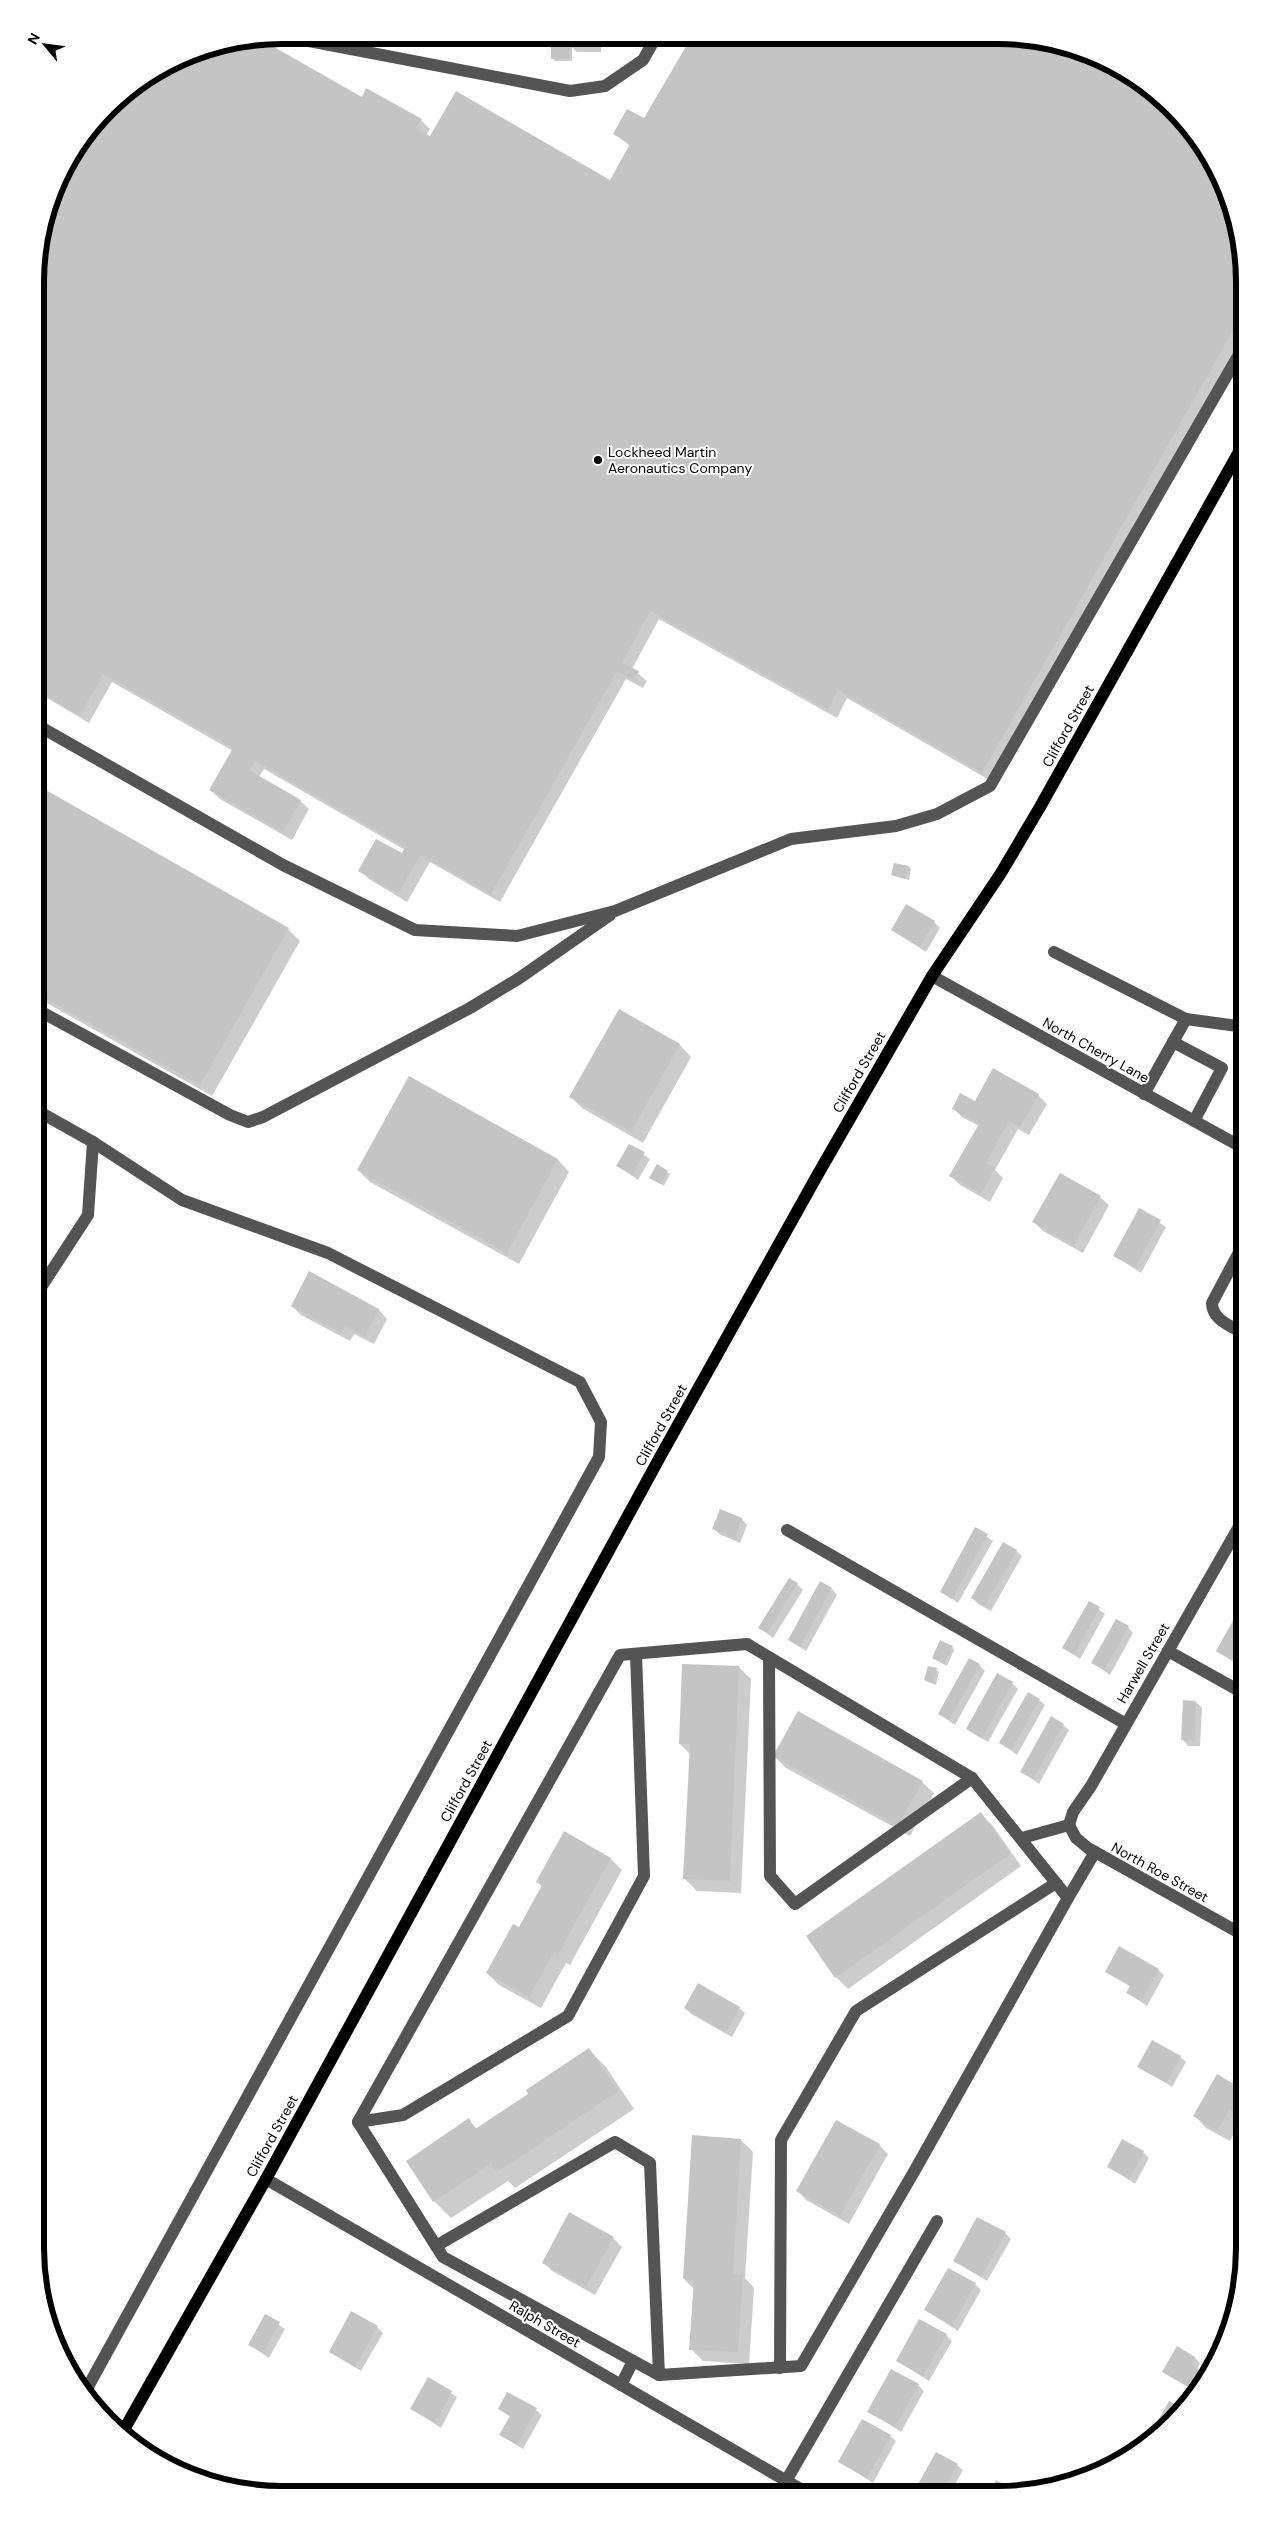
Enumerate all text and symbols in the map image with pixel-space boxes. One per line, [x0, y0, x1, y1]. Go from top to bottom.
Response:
north arrow [20, 20, 70, 70]
text: N [23, 30, 44, 48]
place label: Lockheed Martin Aeronautics Company [608, 443, 752, 477]
marker: Lockheed Martin Aeronautics Company [592, 454, 604, 466]
street label: Clifford Street [1038, 682, 1098, 770]
street label: North Cherry Lane [1039, 1013, 1153, 1087]
street label: Clifford Street [828, 1028, 890, 1116]
street label: Clifford Street [631, 1381, 691, 1469]
street label: Harwell Street [1113, 1619, 1173, 1707]
street label: Clifford Street [436, 1737, 496, 1825]
street label: North Roe Street [1108, 1838, 1212, 1906]
street label: Clifford Street [242, 2092, 302, 2180]
street label: Ralph Street [506, 2296, 584, 2352]

